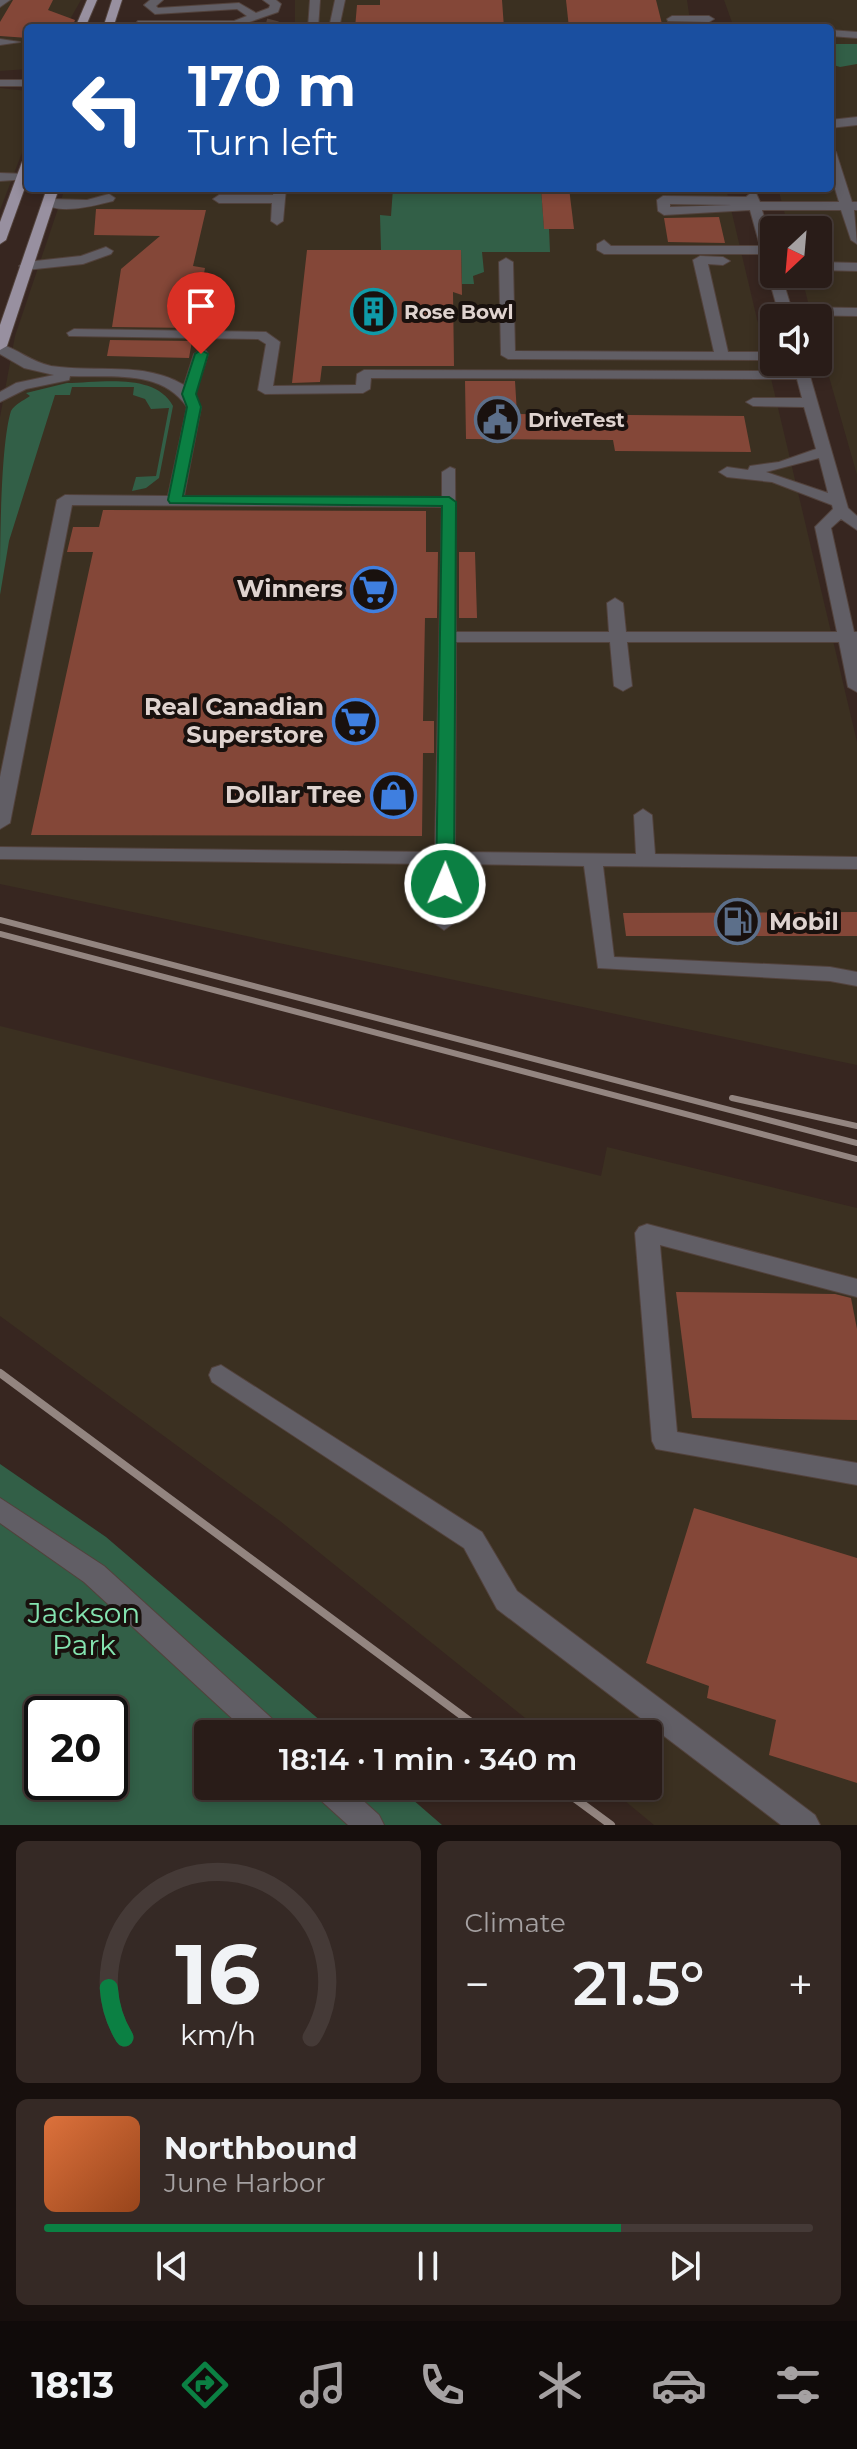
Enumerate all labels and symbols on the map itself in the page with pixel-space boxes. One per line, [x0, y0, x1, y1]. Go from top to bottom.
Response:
north arrow [760, 216, 832, 288]
pin [167, 272, 235, 354]
building icon: Rose Bowl [349, 288, 397, 336]
place label: Rose Bowl [404, 300, 514, 324]
public building icon: DriveTest [473, 396, 521, 444]
place label: DriveTest [528, 408, 625, 432]
supermarket icon: Winners [350, 565, 398, 613]
place label: Winners [236, 574, 343, 603]
place label: Real Canadian Superstore [144, 692, 324, 749]
supermarket icon: Real Canadian Superstore [331, 697, 379, 745]
shop icon: Dollar Tree [369, 771, 417, 819]
place label: Dollar Tree [225, 780, 362, 809]
position arrow [403, 842, 487, 926]
fuel station icon: Mobil [714, 898, 762, 946]
place label: Mobil [769, 907, 839, 936]
park label: Jackson Park [27, 1596, 140, 1662]
speed limit sign: 20 [24, 1696, 128, 1800]

